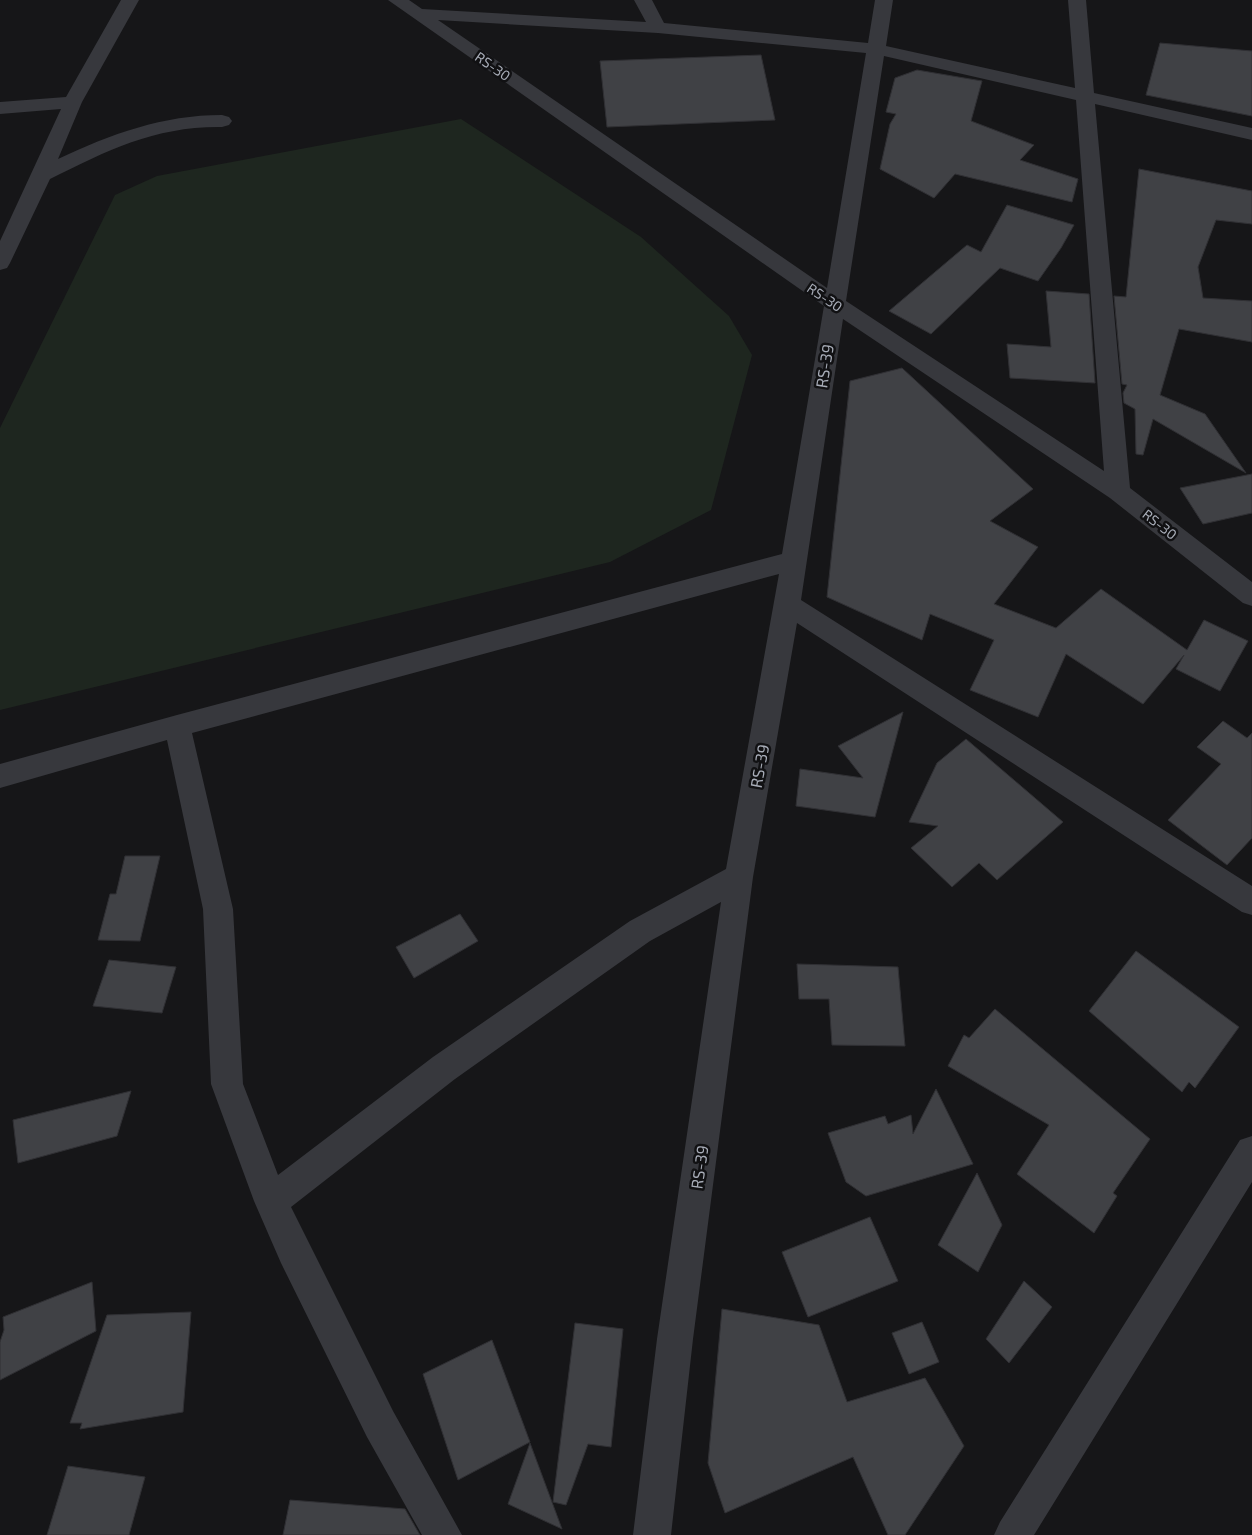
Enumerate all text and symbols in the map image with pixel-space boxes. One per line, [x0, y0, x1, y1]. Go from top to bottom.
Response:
street label: RS-30 [472, 48, 514, 84]
street label: RS-30 [804, 279, 846, 315]
street label: RS-39 [811, 343, 837, 389]
street label: RS-30 [1139, 505, 1181, 543]
street label: RS-39 [746, 743, 772, 789]
street label: RS-39 [687, 1144, 711, 1190]

